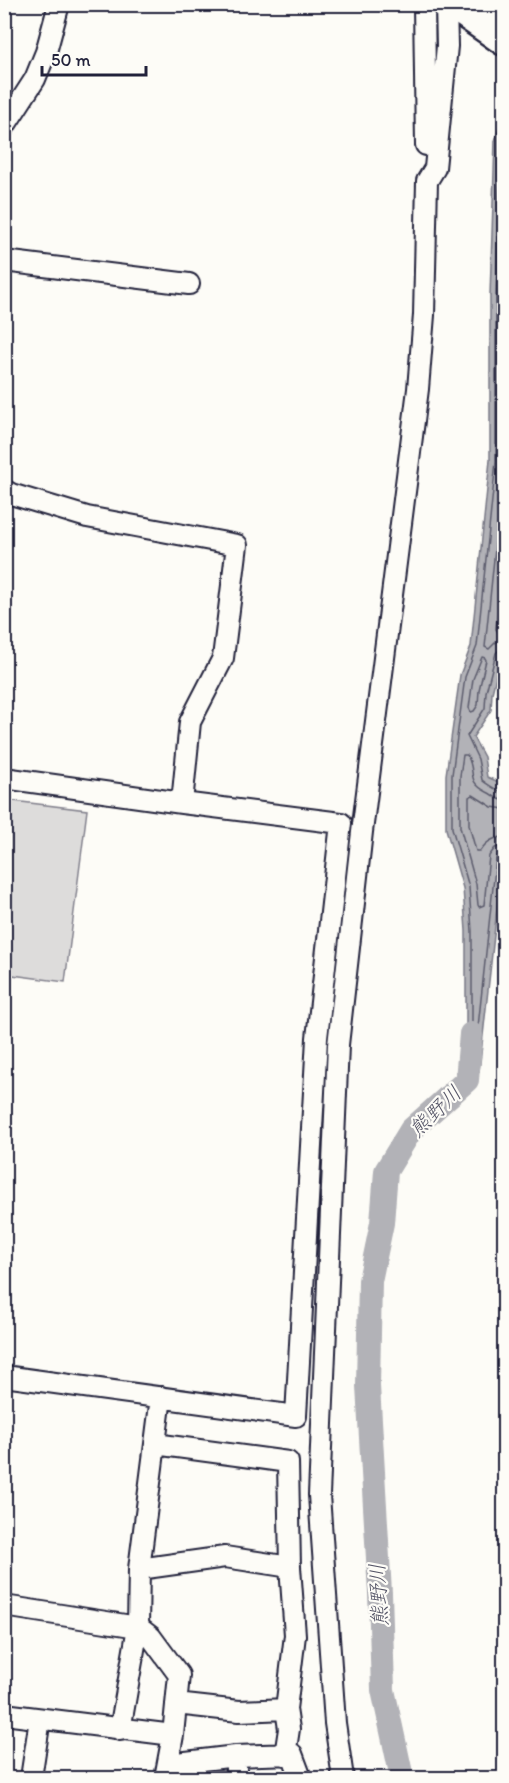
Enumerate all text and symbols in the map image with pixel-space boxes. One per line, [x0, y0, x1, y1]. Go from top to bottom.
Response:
scale bar [42, 39, 146, 77]
text: 50 m [51, 49, 91, 71]
water label: 熊野川 [404, 1080, 466, 1142]
water label: 熊野川 [364, 1563, 392, 1627]

